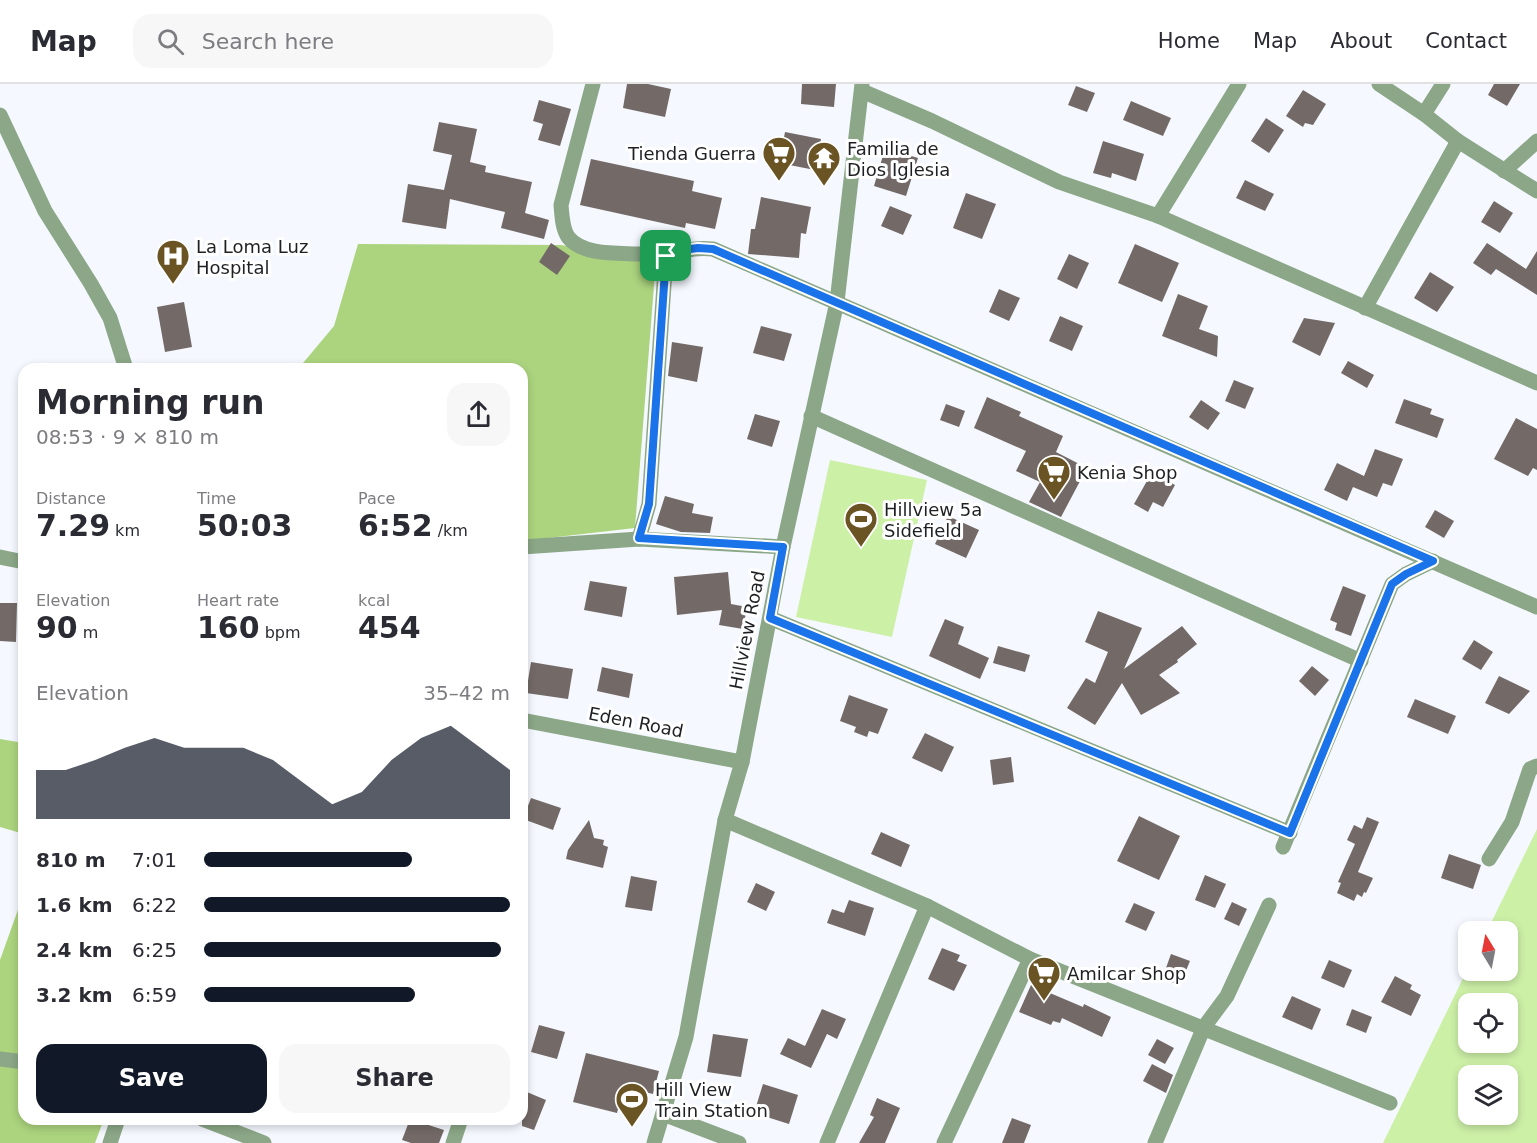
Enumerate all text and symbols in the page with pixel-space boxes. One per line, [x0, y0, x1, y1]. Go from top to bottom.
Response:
search box [133, 14, 553, 68]
text: Map [30, 25, 97, 58]
icon: search [154, 25, 187, 58]
text: Search here [202, 29, 334, 54]
text: Home [1158, 29, 1220, 53]
text: Map [1253, 29, 1297, 53]
text: About [1330, 29, 1392, 53]
text: Contact [1425, 29, 1507, 53]
supermarket icon: Tienda Guerra [761, 135, 797, 182]
place label: Familia de Dios Iglesia [847, 138, 950, 180]
temple icon: Familia de Dios Iglesia [806, 140, 842, 187]
place label: Tienda Guerra [627, 143, 756, 164]
pin [640, 230, 691, 281]
place label: La Loma Luz Hospital [196, 236, 308, 278]
hospital icon: La Loma Luz Hospital [155, 238, 191, 285]
icon: arrive [649, 239, 682, 272]
text: Morning run [36, 383, 264, 422]
button: share [447, 383, 510, 446]
text: 08:53 · 9 × 810 m [36, 425, 219, 449]
supermarket icon: Kenia Shop [1036, 454, 1072, 501]
place label: Kenia Shop [1077, 462, 1177, 483]
text: Distance [36, 489, 106, 508]
text: Time [197, 489, 236, 508]
text: Pace [358, 489, 395, 508]
place label: Hillview 5a Sidefield [884, 499, 982, 541]
sports icon: Hillview 5a Sidefield [843, 501, 879, 548]
text: 7.29 [36, 508, 110, 543]
text: 50:03 [197, 508, 293, 543]
text: 6:52 [358, 508, 433, 543]
text: km [110, 521, 140, 540]
text: /km [433, 521, 468, 540]
street label: Hillview Road [725, 569, 769, 691]
text: Elevation [36, 591, 110, 610]
text: Heart rate [197, 591, 279, 610]
text: kcal [358, 591, 390, 610]
text: 90 [36, 610, 78, 645]
text: 160 [197, 610, 260, 645]
text: 454 [358, 610, 421, 645]
text: m [78, 623, 98, 642]
text: bpm [260, 623, 301, 642]
text: Elevation [36, 681, 129, 705]
text: 35–42 m [423, 681, 510, 705]
street label: Eden Road [587, 703, 685, 741]
text: 810 m [36, 848, 106, 872]
text: 7:01 [132, 848, 177, 872]
text: 1.6 km [36, 893, 113, 917]
text: 6:22 [132, 893, 177, 917]
north arrow [1458, 921, 1518, 981]
map controls [1458, 921, 1518, 1125]
text: 2.4 km [36, 938, 113, 962]
text: 6:25 [132, 938, 177, 962]
supermarket icon: Amilcar Shop [1026, 955, 1062, 1002]
place label: Amilcar Shop [1067, 963, 1186, 984]
text: 3.2 km [36, 983, 113, 1007]
text: 6:59 [132, 983, 177, 1007]
button: locate [1458, 993, 1518, 1053]
button: Save [36, 1044, 267, 1113]
button: Share [279, 1044, 510, 1113]
button: layers [1458, 1065, 1518, 1125]
place label: Hill View Train Station [654, 1079, 768, 1121]
sports icon: Hill View Train Station [614, 1081, 650, 1128]

